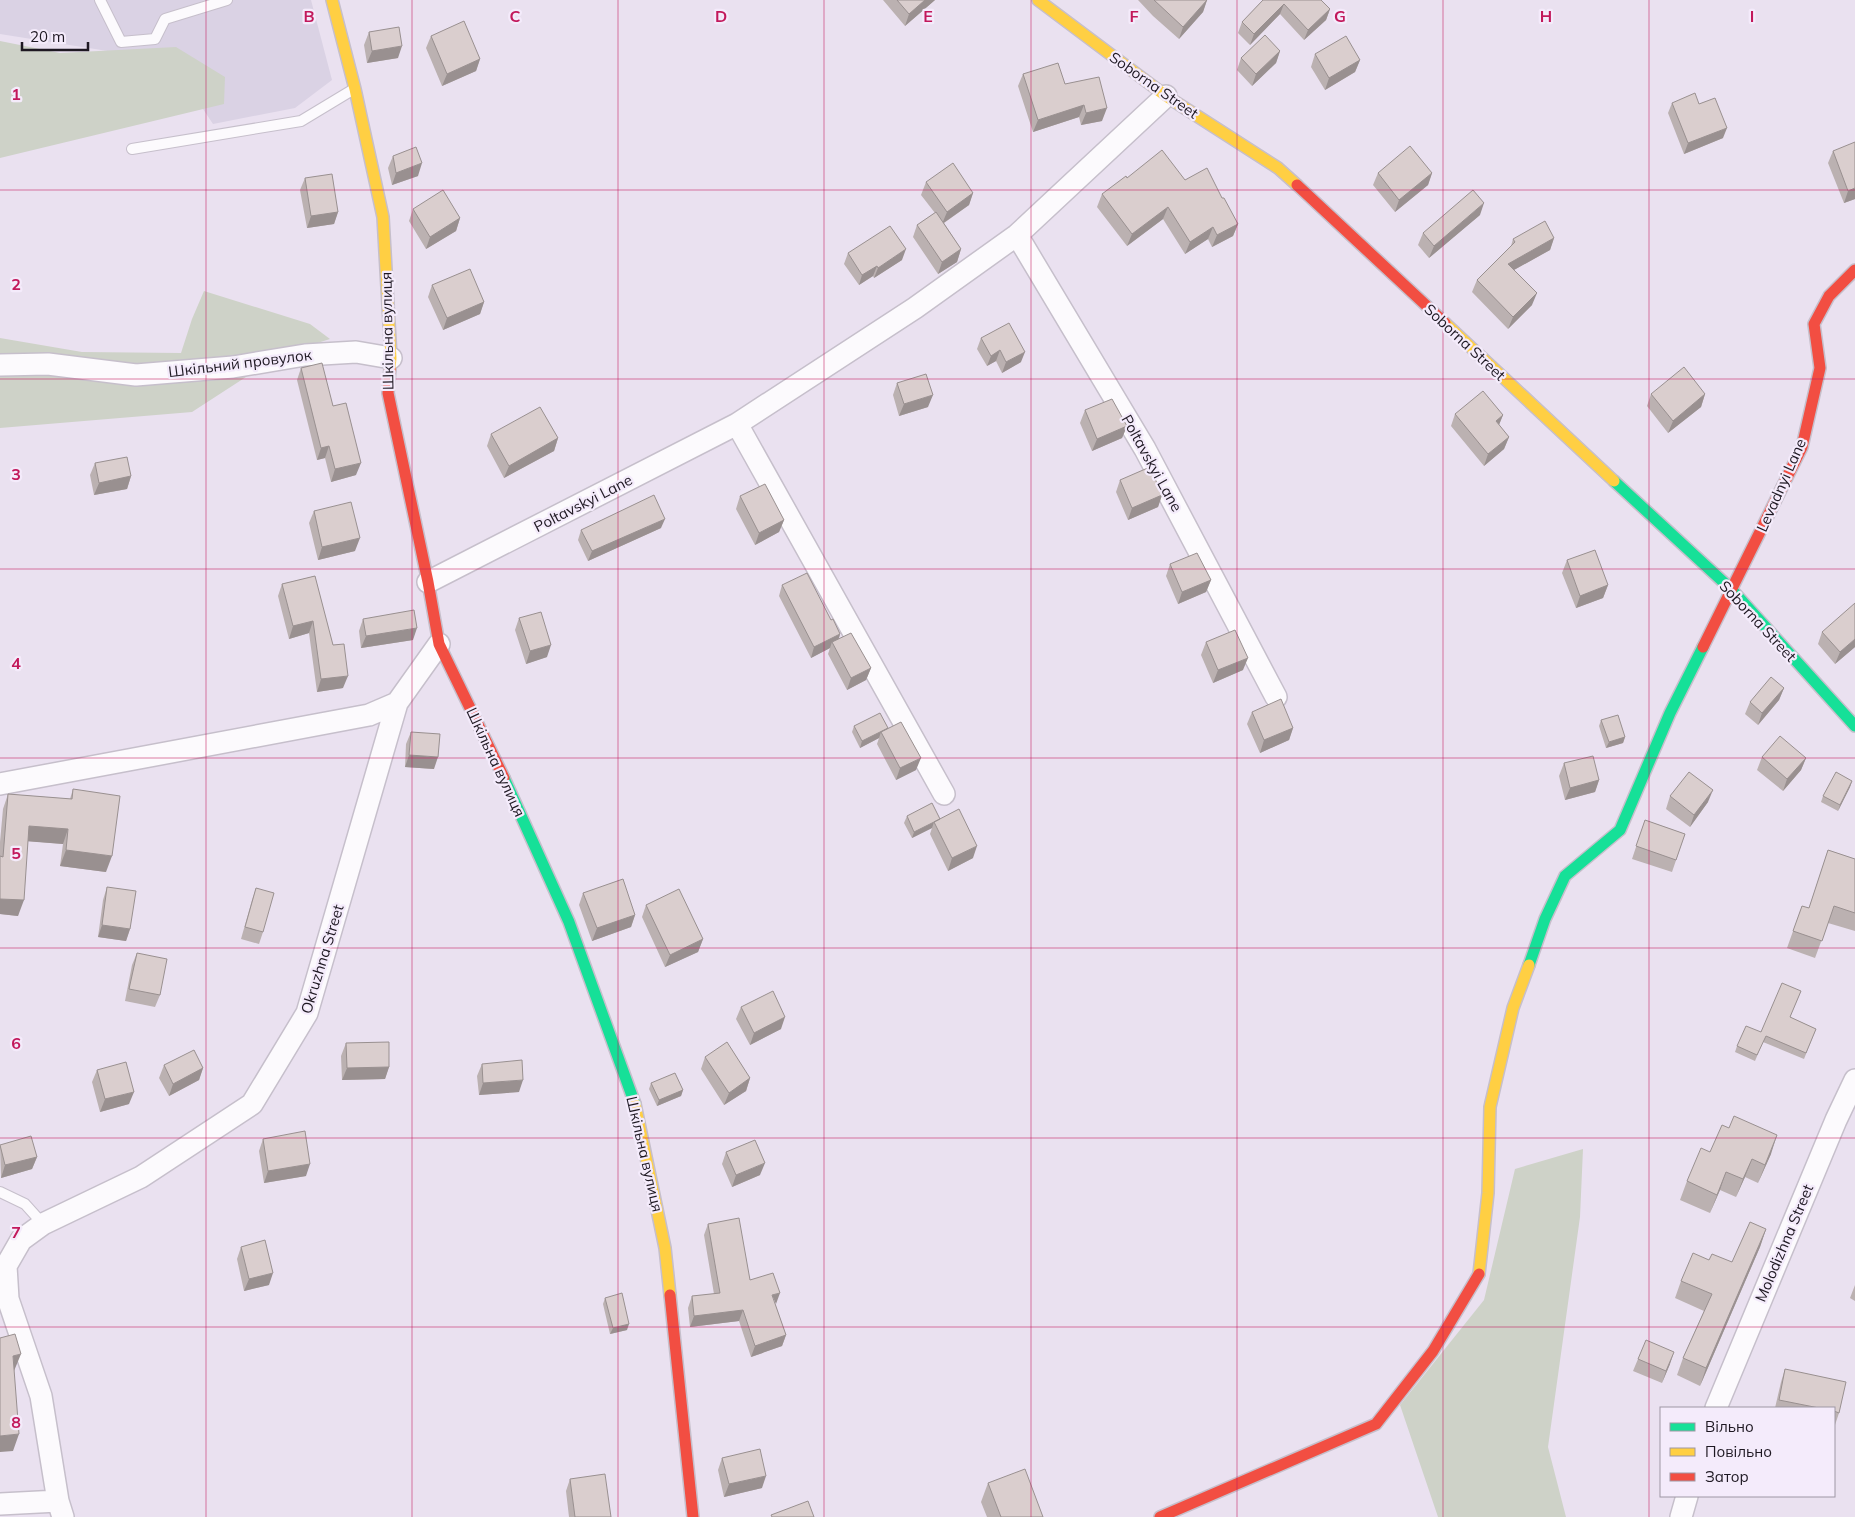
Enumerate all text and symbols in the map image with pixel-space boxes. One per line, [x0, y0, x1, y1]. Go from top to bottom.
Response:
text: B [303, 6, 315, 26]
text: C [510, 6, 521, 26]
text: D [715, 6, 727, 26]
text: E [923, 6, 933, 26]
text: F [1129, 6, 1139, 26]
text: G [1334, 6, 1346, 26]
text: H [1540, 6, 1552, 26]
text: I [1750, 6, 1754, 26]
scale bar [22, 20, 89, 52]
text: 20 m [30, 27, 65, 46]
street label: Soborna Street [1106, 47, 1202, 123]
text: 1 [11, 84, 21, 104]
street label: Шкільна вулиця [376, 272, 398, 390]
text: 2 [11, 274, 21, 294]
street label: Soborna Street [1420, 300, 1510, 384]
street label: Шкільний провулок [167, 345, 314, 381]
street label: Poltavskyi Lane [1117, 411, 1187, 515]
street label: Levadnyi Lane [1752, 435, 1810, 535]
text: 3 [11, 464, 21, 484]
street label: Poltavskyi Lane [531, 470, 635, 536]
street label: Soborna Street [1716, 576, 1800, 666]
text: 4 [11, 653, 21, 673]
street label: Шкільна вулиця [462, 704, 530, 820]
text: 5 [11, 843, 21, 863]
street label: Okruzhna Street [296, 902, 348, 1016]
text: 6 [11, 1033, 21, 1053]
street label: Шкільна вулиця [622, 1094, 668, 1214]
street label: Molodizhna Street [1751, 1181, 1817, 1305]
text: 7 [11, 1222, 21, 1242]
legend [1660, 1407, 1835, 1497]
text: 8 [11, 1412, 21, 1432]
text: Вільно [1705, 1417, 1754, 1436]
text: Повільно [1705, 1442, 1772, 1461]
text: Затор [1705, 1467, 1749, 1486]

